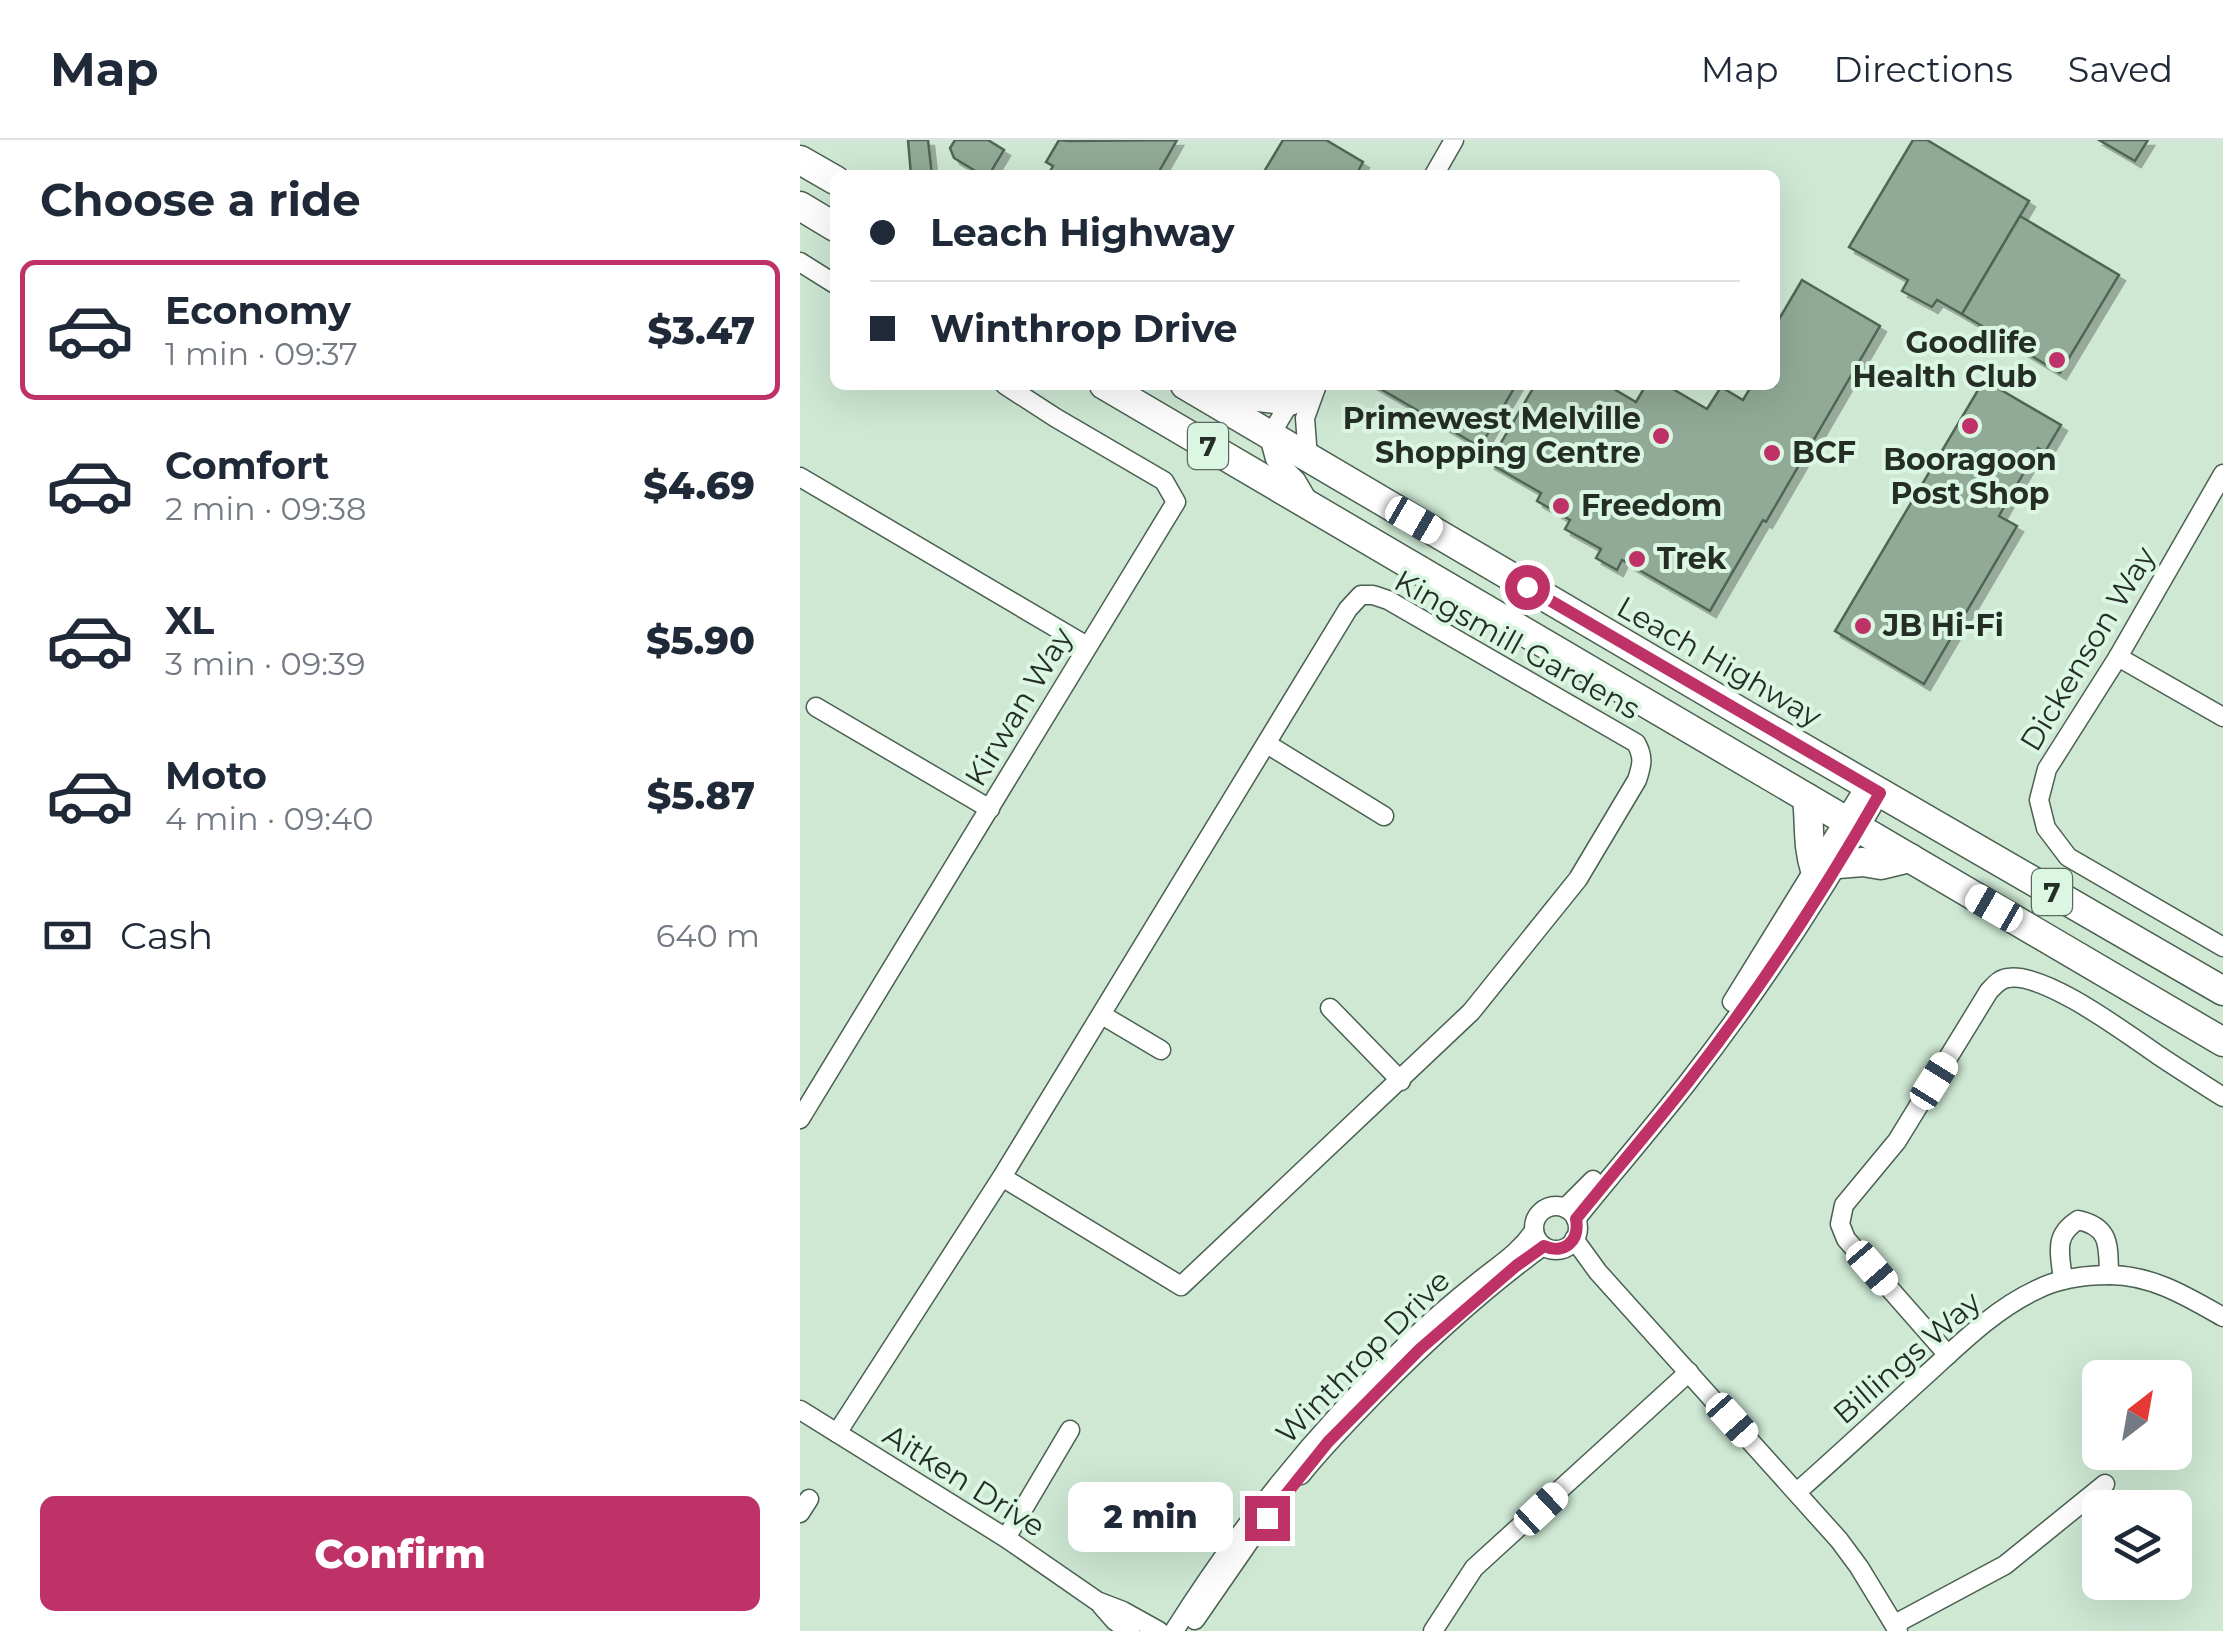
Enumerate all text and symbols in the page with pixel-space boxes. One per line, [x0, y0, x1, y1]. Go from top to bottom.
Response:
text: Map [50, 40, 159, 98]
text: Map [1701, 48, 1779, 91]
text: Directions [1834, 48, 2013, 91]
text: Saved [2068, 48, 2173, 91]
text: Choose a ride [40, 172, 361, 227]
text: Leach Highway [930, 209, 1234, 256]
icon: car [45, 285, 135, 375]
text: Economy [165, 287, 351, 334]
text: Winthrop Drive [930, 305, 1238, 352]
text: $3.47 [647, 307, 755, 354]
place label: Goodlife Health Club [1852, 324, 2037, 395]
text: 1 min · 09:37 [165, 334, 358, 373]
marker: Goodlife Health Club [2046, 349, 2068, 371]
place label: Primewest Melville Shopping Centre [1343, 400, 1641, 471]
marker: Booragoon Post Shop [1959, 415, 1981, 437]
road number: 7 [1188, 423, 1228, 469]
marker: Primewest Melville Shopping Centre [1650, 425, 1672, 447]
place label: BCF [1792, 434, 1856, 471]
icon: car [45, 440, 135, 530]
place label: Booragoon Post Shop [1883, 441, 2057, 512]
text: Comfort [165, 442, 329, 489]
marker: BCF [1761, 442, 1783, 464]
text: $4.69 [643, 462, 755, 509]
place label: Freedom [1581, 487, 1722, 524]
text: 2 min · 09:38 [165, 489, 367, 528]
car [1381, 492, 1447, 548]
marker: Freedom [1550, 495, 1572, 517]
street label: Dickenson Way [2012, 539, 2164, 758]
place label: Trek [1657, 540, 1727, 577]
marker: Trek [1626, 548, 1648, 570]
street label: Kingsmill Gardens [1388, 562, 1646, 727]
route start [1505, 565, 1550, 610]
street label: Leach Highway [1611, 588, 1829, 735]
icon: car [45, 595, 135, 685]
text: XL [165, 597, 214, 644]
place label: JB Hi-Fi [1882, 607, 2004, 644]
marker: JB Hi-Fi [1852, 615, 1874, 637]
text: $5.90 [646, 617, 755, 664]
street label: Kirwan Way [957, 620, 1081, 793]
text: 3 min · 09:39 [165, 644, 365, 683]
icon: car [45, 750, 135, 840]
text: Moto [165, 752, 267, 799]
text: $5.87 [647, 772, 755, 819]
text: 4 min · 09:40 [165, 799, 373, 838]
road number: 7 [2032, 869, 2072, 915]
car [1961, 880, 2027, 936]
icon: cash [40, 908, 95, 963]
text: Cash [120, 912, 213, 959]
text: 640 m [656, 916, 760, 955]
car [1905, 1048, 1963, 1114]
car [1841, 1236, 1903, 1300]
street label: Winthrop Drive [1268, 1262, 1457, 1451]
street label: Billings Way [1825, 1283, 1989, 1432]
north arrow [2082, 1360, 2192, 1470]
map controls [2082, 1360, 2192, 1600]
car [1701, 1388, 1763, 1452]
street label: Aitken Drive [877, 1416, 1052, 1545]
car [1509, 1478, 1573, 1540]
callout: 2 min [1067, 1483, 1232, 1553]
button: layers [2082, 1490, 2192, 1600]
button: Confirm [40, 1496, 760, 1611]
route end [1245, 1496, 1290, 1541]
text: 2 min [1103, 1497, 1198, 1536]

